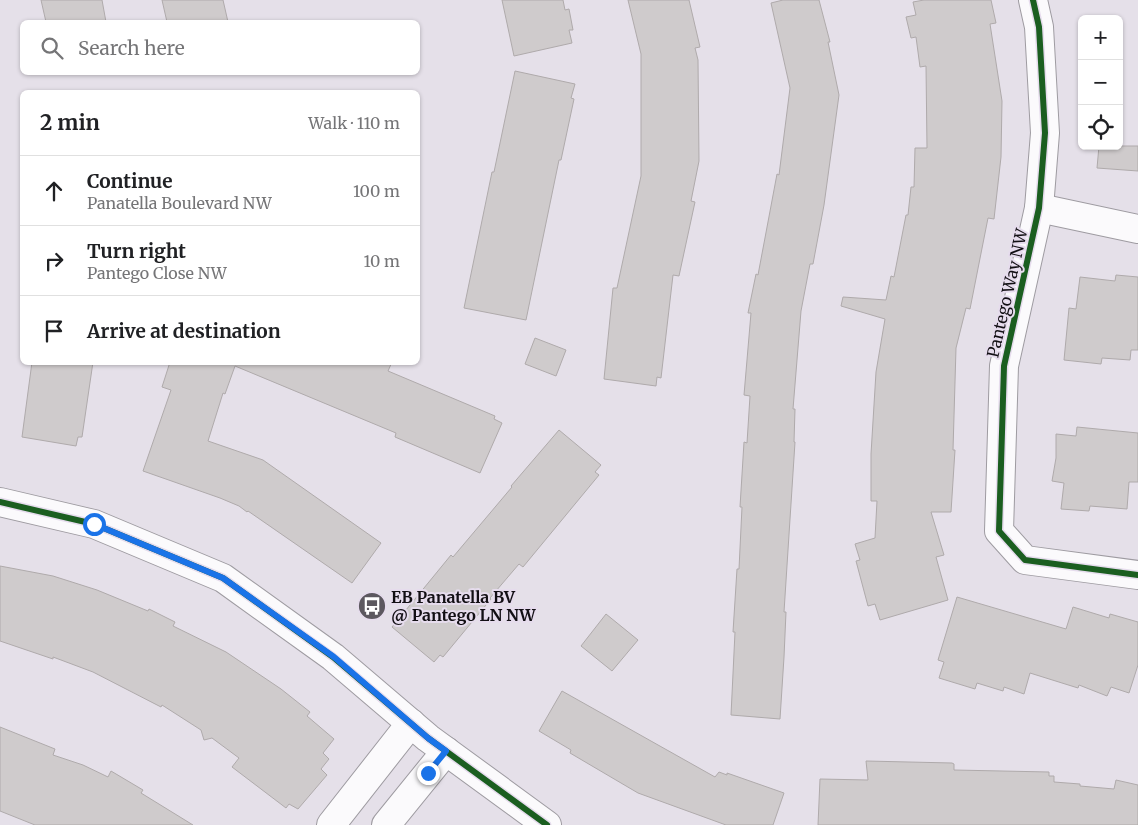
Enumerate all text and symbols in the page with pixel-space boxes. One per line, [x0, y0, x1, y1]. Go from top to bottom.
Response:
map controls [1078, 15, 1123, 150]
button: + [1078, 15, 1123, 60]
search box [20, 20, 420, 75]
icon: search [38, 34, 66, 62]
text: Search here [78, 36, 185, 60]
button: − [1078, 60, 1123, 105]
button: locate [1078, 105, 1123, 150]
text: 2 min [40, 109, 100, 136]
text: Walk · 110 m [308, 113, 400, 133]
text: Continue [87, 169, 173, 193]
icon: ahead [40, 177, 68, 205]
text: 100 m [353, 181, 400, 201]
text: Panatella Boulevard NW [87, 193, 272, 213]
street label: Pantego Way NW [982, 226, 1032, 359]
text: Turn right [87, 239, 186, 263]
icon: right [40, 247, 68, 275]
text: 10 m [363, 251, 400, 271]
text: Pantego Close NW [87, 263, 227, 283]
icon: arrive [40, 317, 68, 345]
text: Arrive at destination [87, 319, 281, 343]
route start [83, 513, 106, 536]
place label: EB Panatella BV @ Pantego LN NW [391, 587, 536, 625]
bus stop icon: EB Panatella BV @ Pantego LN NW [357, 591, 387, 621]
route end [417, 762, 440, 785]

